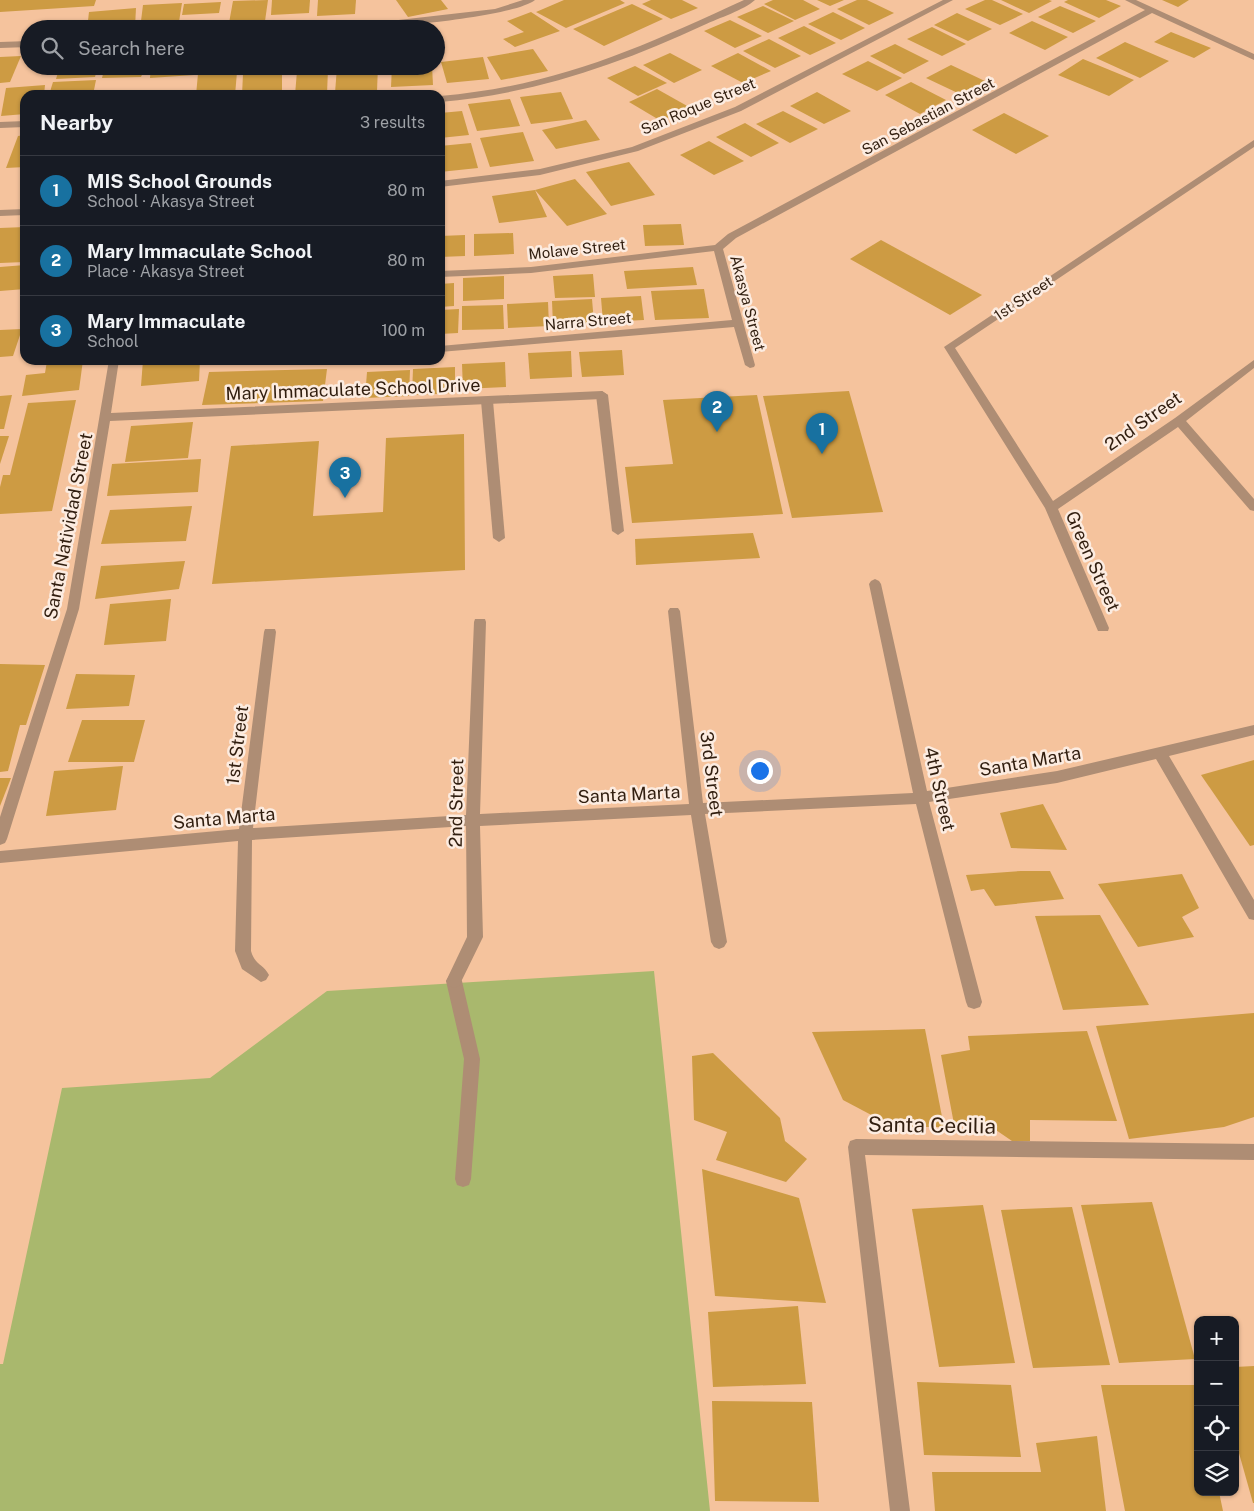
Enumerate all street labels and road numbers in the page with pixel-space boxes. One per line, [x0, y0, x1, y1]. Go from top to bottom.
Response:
street label: San Roque Street [638, 74, 758, 138]
street label: San Sebastian Street [859, 74, 997, 158]
street label: Molave Street [528, 235, 627, 263]
street label: Akasya Street [727, 253, 769, 353]
street label: 1st Street [991, 272, 1056, 324]
street label: Narra Street [544, 309, 632, 333]
street label: Mary Immaculate School Drive [225, 374, 481, 404]
street label: 2nd Street [1101, 387, 1185, 455]
street label: Santa Natividad Street [40, 431, 96, 621]
street label: Green Street [1061, 507, 1125, 615]
street label: 1st Street [222, 704, 252, 786]
street label: 3rd Street [696, 730, 728, 818]
street label: Santa Marta [978, 742, 1082, 780]
street label: 4th Street [920, 745, 960, 833]
street label: 2nd Street [445, 758, 467, 848]
street label: Santa Marta [577, 781, 681, 807]
street label: Santa Marta [172, 803, 276, 833]
street label: Santa Cecilia [868, 1111, 996, 1139]

